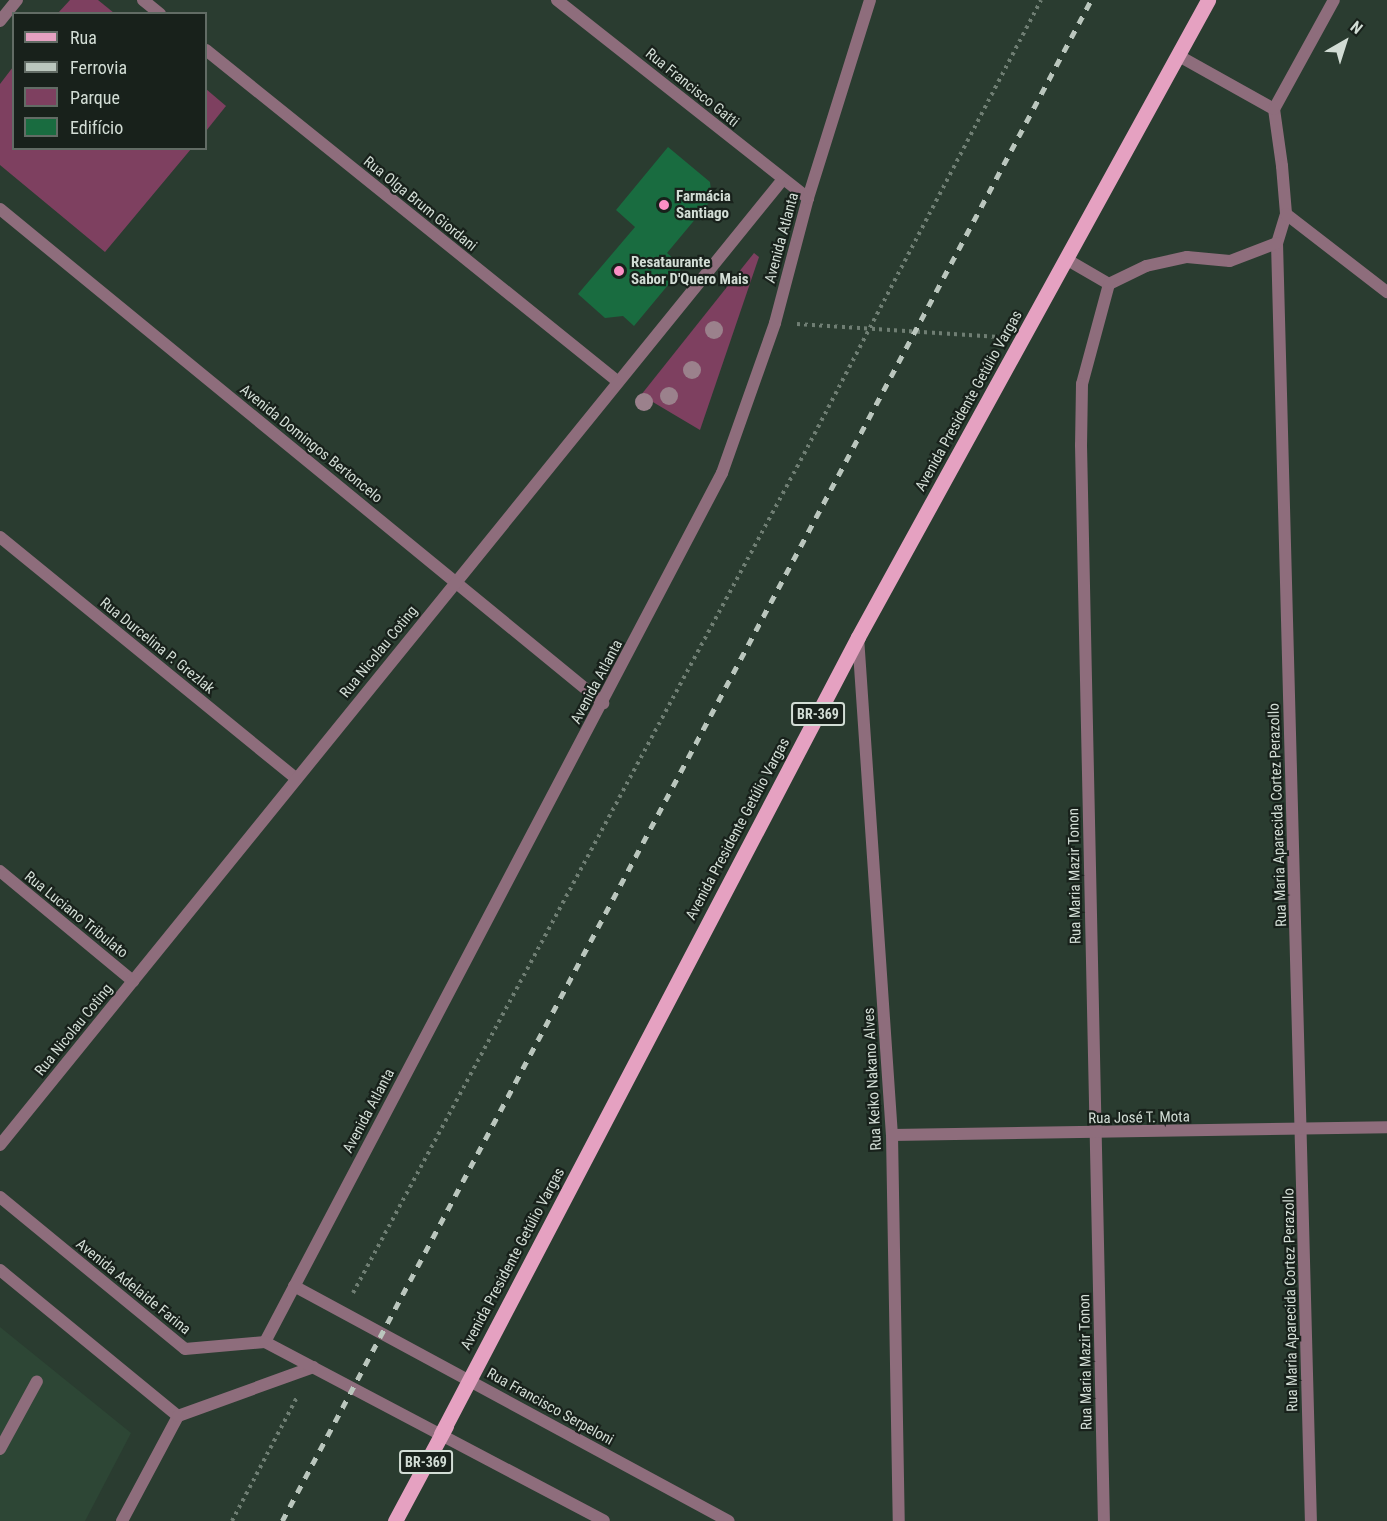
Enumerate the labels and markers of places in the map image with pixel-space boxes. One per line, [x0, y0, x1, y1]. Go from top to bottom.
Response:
place label: Farmácia Santiago [676, 187, 731, 222]
marker: Farmácia Santiago [657, 198, 671, 212]
place label: Resataurante Sabor D'Quero Mais [631, 253, 749, 288]
marker: Resataurante Sabor D'Quero Mais [612, 264, 626, 278]

